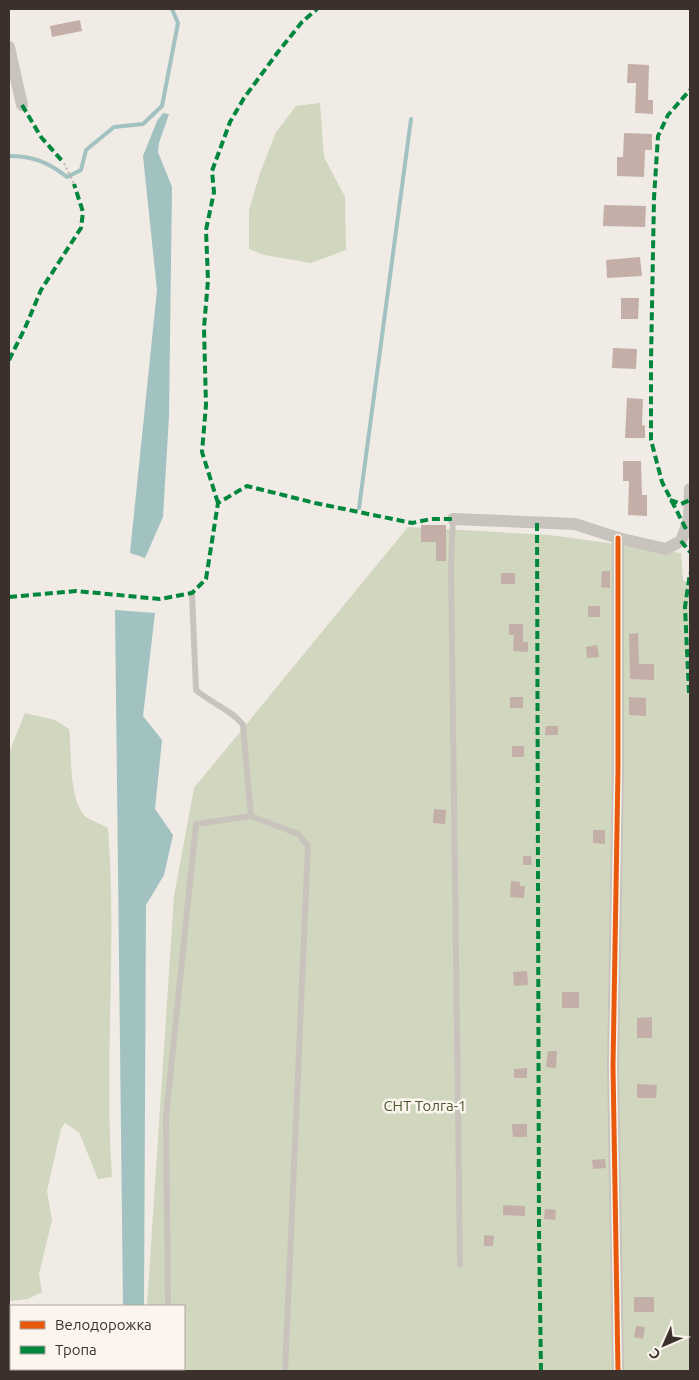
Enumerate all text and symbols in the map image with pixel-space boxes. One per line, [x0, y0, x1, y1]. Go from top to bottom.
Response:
park label: СНТ Толга-1 [383, 1097, 467, 1114]
legend [10, 1305, 185, 1370]
text: Велодорожка [55, 1316, 152, 1333]
north arrow [639, 1320, 689, 1370]
text: Тропа [55, 1341, 97, 1358]
text: С [646, 1345, 664, 1363]

